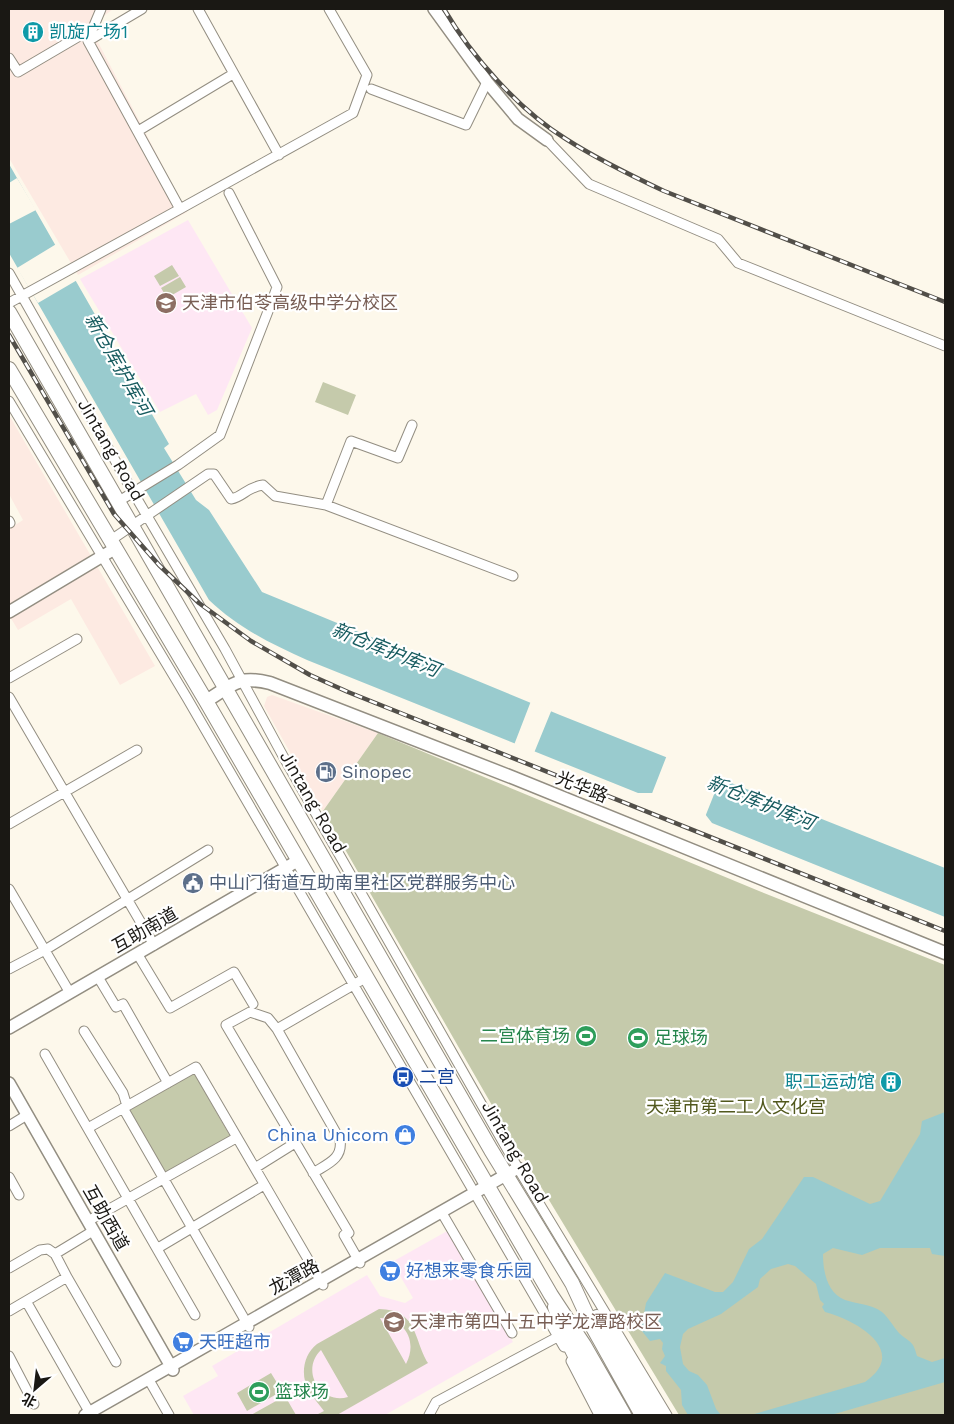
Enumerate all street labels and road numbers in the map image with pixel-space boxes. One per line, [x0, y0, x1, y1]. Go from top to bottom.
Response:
street label: Jintang Road [74, 395, 149, 505]
street label: Jintang Road [276, 747, 351, 857]
street label: 光华路 [553, 767, 611, 806]
street label: 互助南道 [108, 902, 181, 957]
street label: Jintang Road [478, 1097, 553, 1207]
street label: 互助西道 [79, 1181, 134, 1254]
street label: 龙潭路 [265, 1254, 322, 1299]

